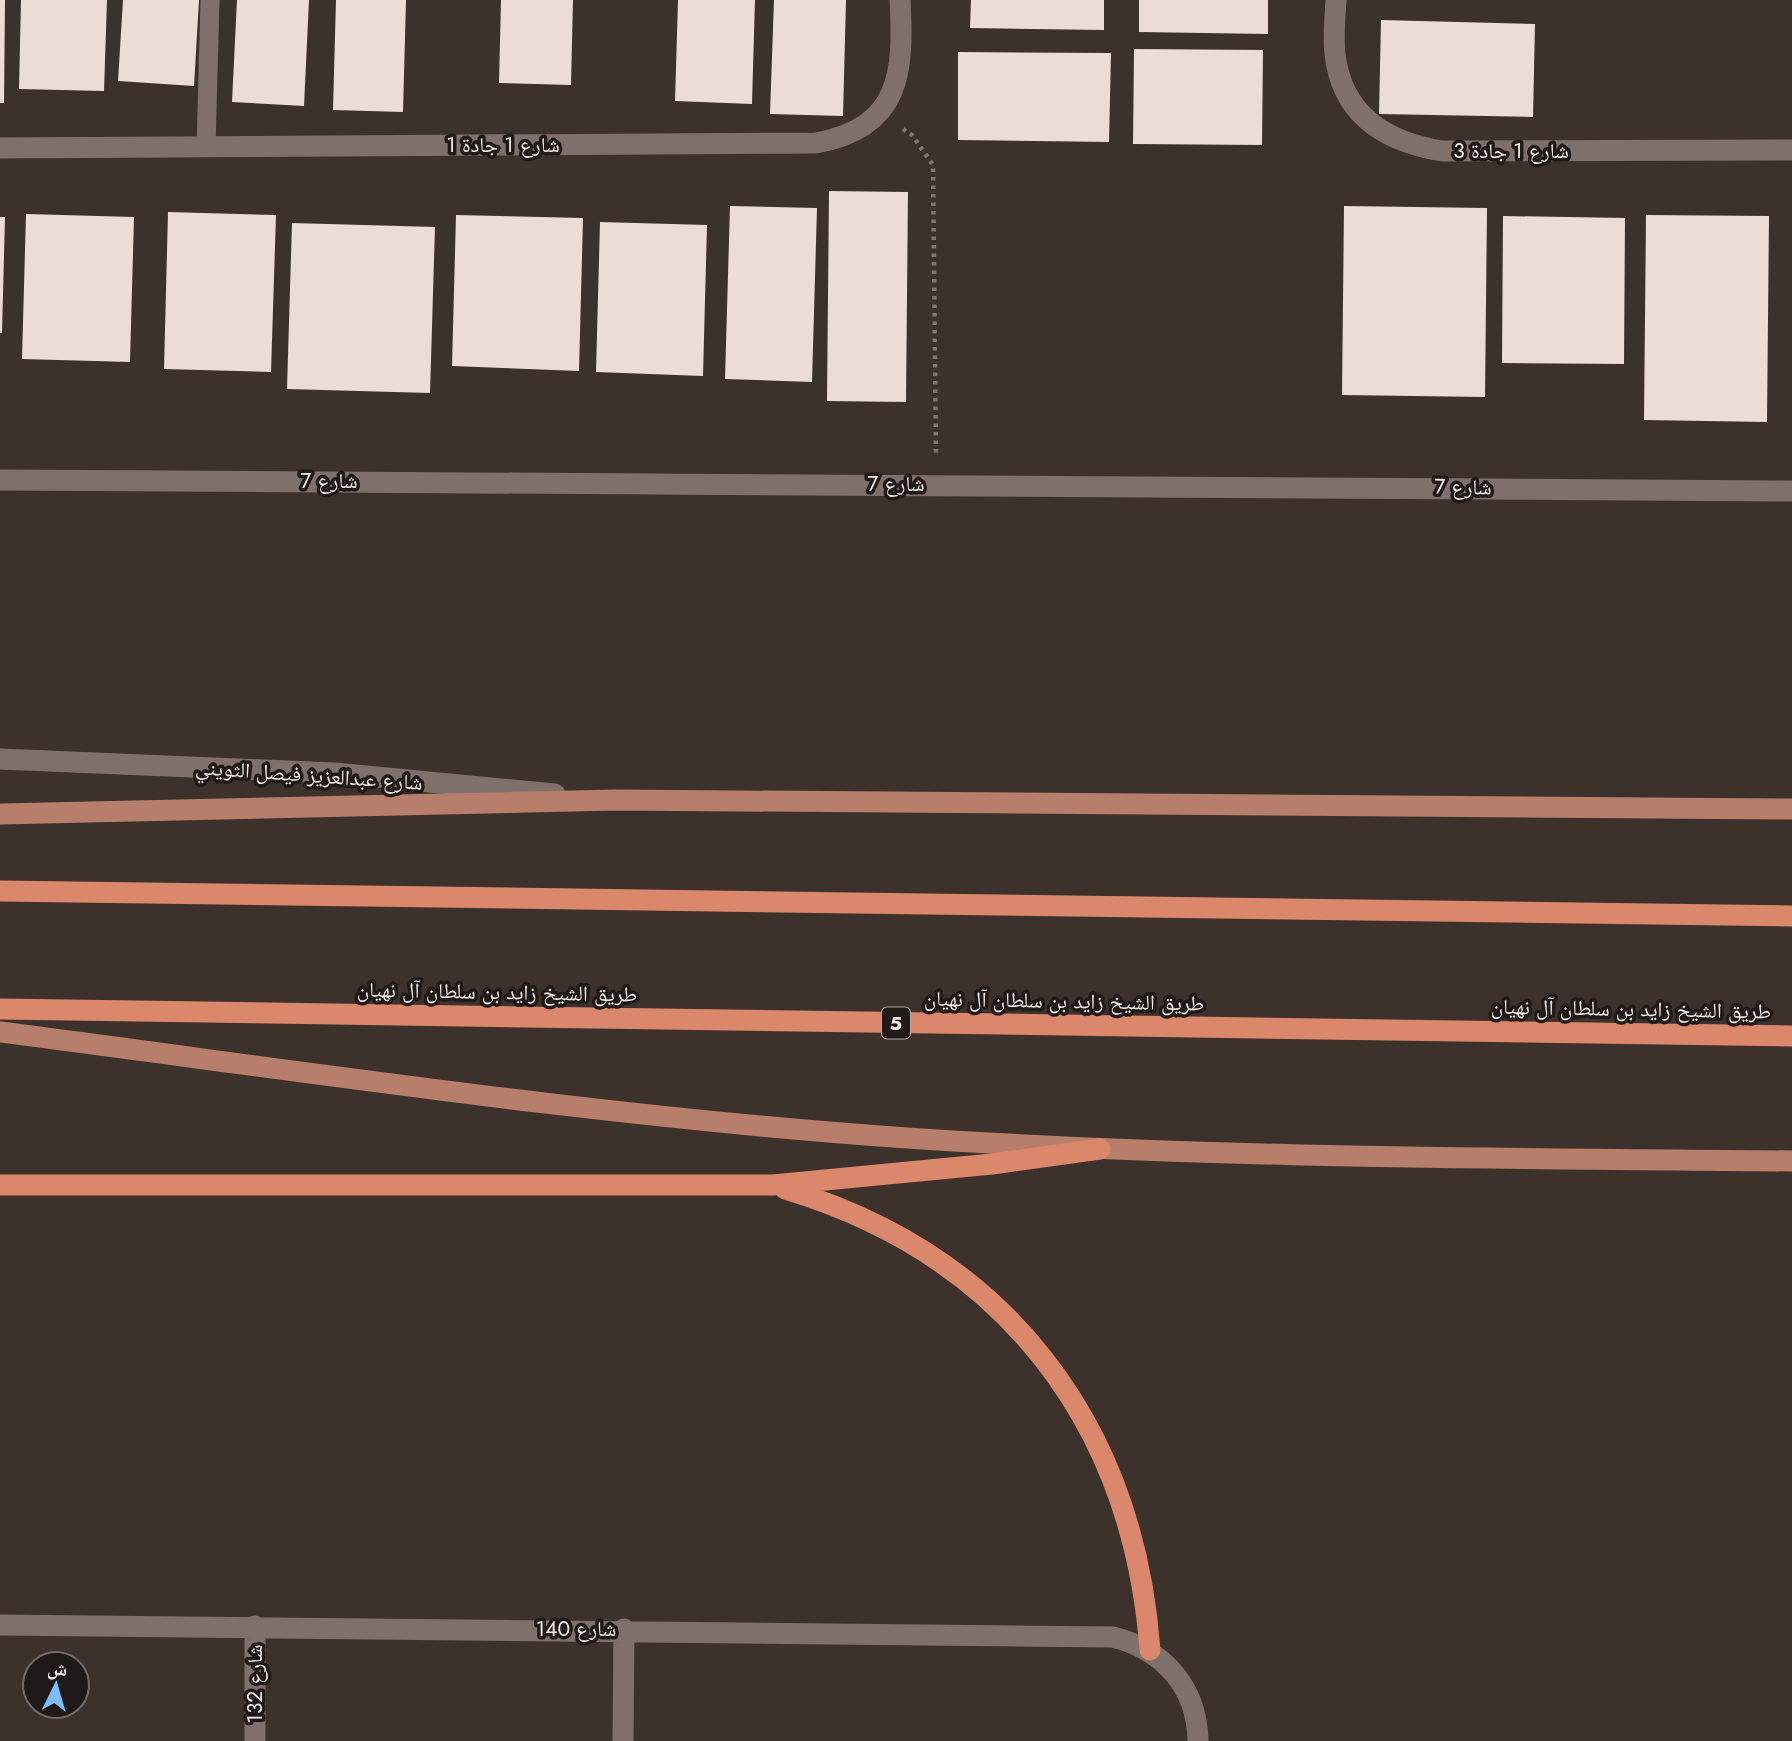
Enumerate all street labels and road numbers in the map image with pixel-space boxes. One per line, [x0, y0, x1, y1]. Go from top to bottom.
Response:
street label: شارع 1 جادة 1 [446, 130, 560, 160]
street label: شارع 1 جادة 3 [1453, 136, 1569, 166]
street label: شارع 7 [300, 466, 358, 496]
street label: شارع 7 [867, 469, 925, 499]
street label: شارع 7 [1434, 472, 1492, 502]
street label: شارع عبدالعزيز فيصل الثويني [194, 752, 424, 799]
street label: طريق الشيخ زايد بن سلطان آل نهيان [357, 975, 637, 1009]
street label: طريق الشيخ زايد بن سلطان آل نهيان [924, 984, 1204, 1018]
street label: طريق الشيخ زايد بن سلطان آل نهيان [1491, 992, 1771, 1026]
road number: 5 [882, 1007, 910, 1038]
street label: شارع 140 [536, 1614, 616, 1644]
street label: شارع 132 [240, 1644, 270, 1724]

